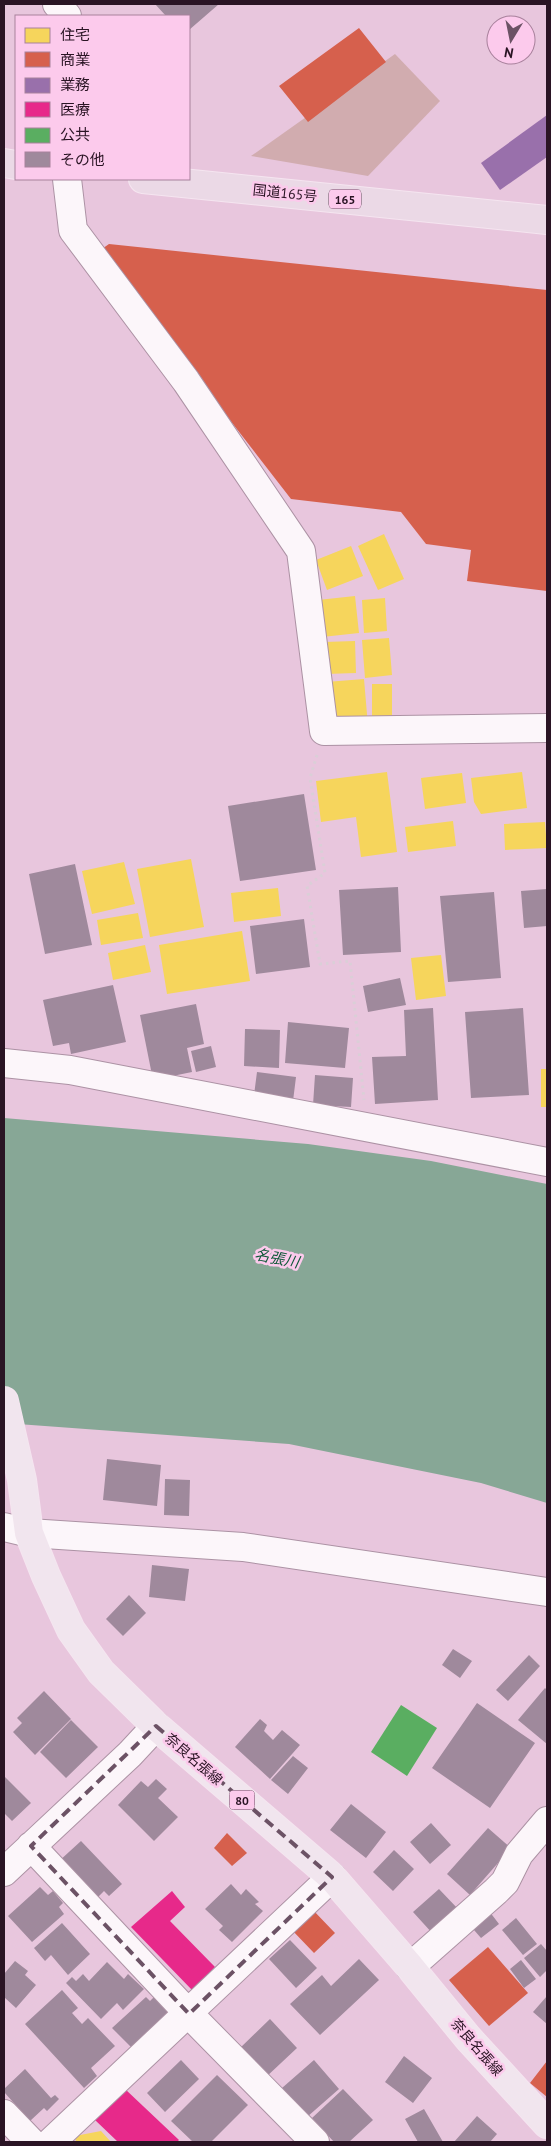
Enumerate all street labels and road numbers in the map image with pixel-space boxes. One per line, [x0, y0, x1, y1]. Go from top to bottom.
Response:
street label: 国道165号 [252, 181, 318, 205]
road number: 165 [329, 190, 361, 208]
street label: 奈良名張線 [162, 1729, 226, 1789]
road number: 80 [230, 1790, 254, 1810]
street label: 奈良名張線 [447, 2015, 507, 2079]

